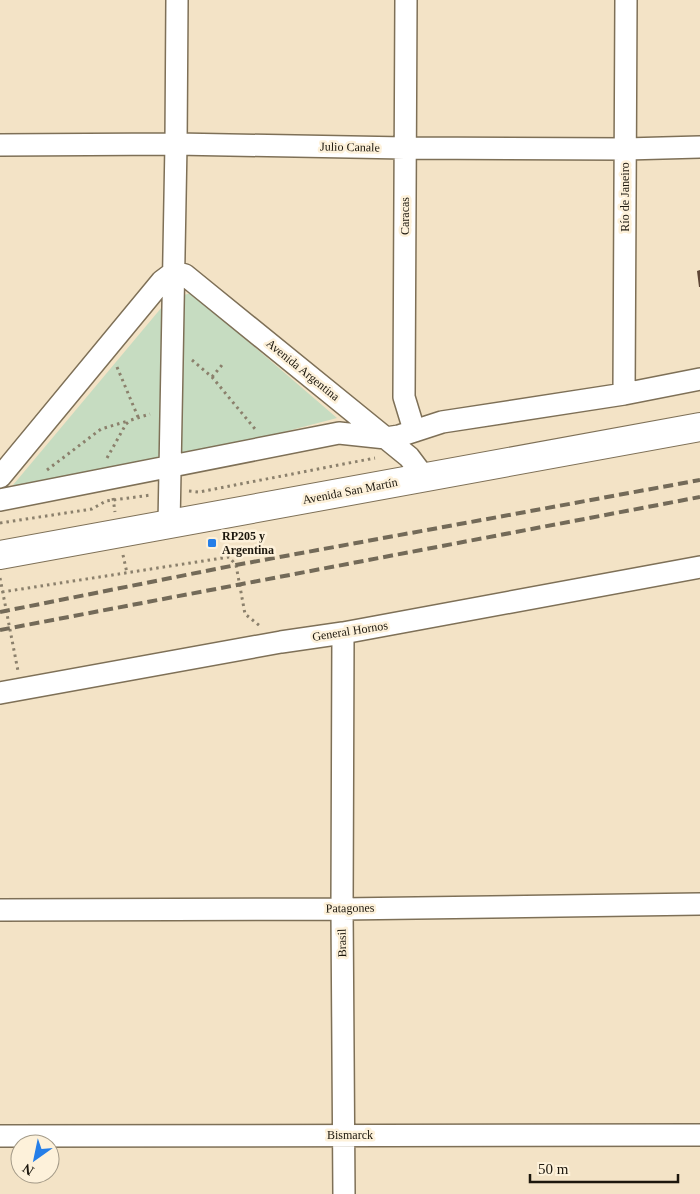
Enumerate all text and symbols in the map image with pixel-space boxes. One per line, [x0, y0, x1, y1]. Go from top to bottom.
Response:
street label: Julio Canale [320, 139, 380, 155]
street label: Río de Janeiro [618, 162, 632, 232]
street label: Caracas [398, 197, 412, 235]
street label: Avenida Argentina [264, 336, 343, 404]
street label: Avenida San Martín [301, 475, 399, 507]
place label: RP205 y Argentina [222, 529, 274, 557]
marker: RP205 y Argentina [206, 537, 218, 549]
street label: General Hornos [311, 618, 389, 644]
street label: Patagones [326, 901, 375, 915]
street label: Brasil [335, 928, 349, 957]
street label: Bismarck [327, 1128, 373, 1142]
north arrow [10, 1134, 60, 1184]
scale bar [530, 1152, 678, 1184]
text: N [20, 1160, 37, 1179]
text: 50 m [538, 1161, 569, 1177]

